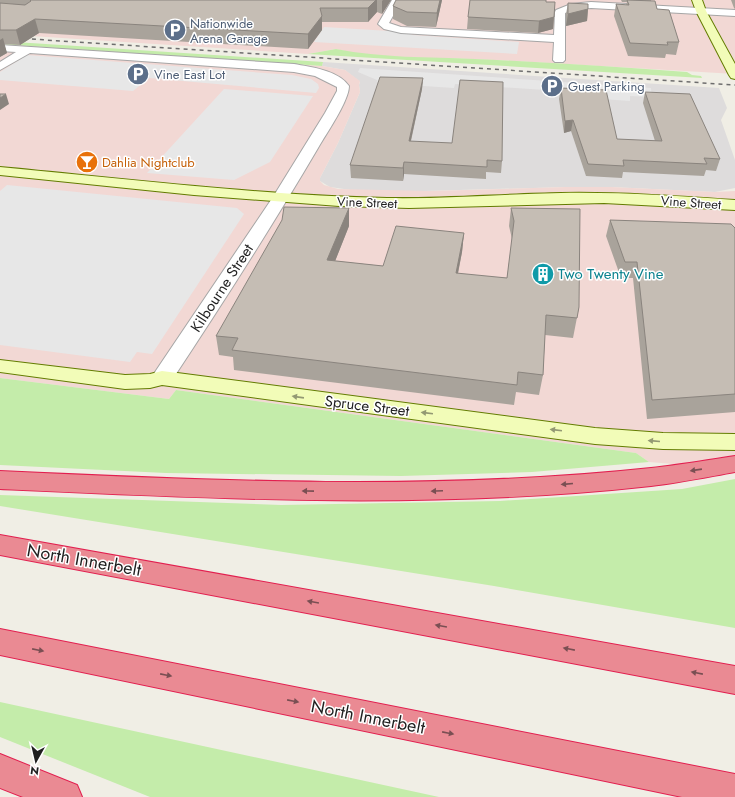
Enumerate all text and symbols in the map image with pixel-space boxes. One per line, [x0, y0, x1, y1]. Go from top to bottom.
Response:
place label: Nationwide Arena Garage [190, 14, 268, 48]
parking icon: Nationwide Arena Garage [162, 17, 188, 43]
parking icon: Vine East Lot [125, 61, 151, 87]
place label: Vine East Lot [154, 65, 226, 84]
parking icon: Guest Parking [539, 73, 565, 99]
place label: Guest Parking [568, 77, 645, 96]
bar icon: Dahlia Nightclub [74, 149, 100, 175]
place label: Dahlia Nightclub [102, 153, 195, 172]
street label: Vine Street [660, 191, 723, 214]
street label: Vine Street [336, 192, 398, 213]
street label: Kilbourne Street [185, 239, 259, 337]
building icon: Two Twenty Vine [530, 261, 556, 287]
place label: Two Twenty Vine [558, 263, 664, 285]
street label: Spruce Street [323, 390, 411, 422]
one-way arrow [292, 393, 305, 400]
one-way arrow [421, 410, 433, 417]
one-way arrow [550, 427, 562, 433]
one-way arrow [648, 437, 660, 444]
one-way arrow [690, 467, 702, 473]
one-way arrow [561, 481, 573, 487]
one-way arrow [301, 488, 314, 494]
one-way arrow [430, 488, 443, 494]
street label: North Innerbelt [25, 537, 144, 583]
one-way arrow [307, 599, 319, 605]
one-way arrow [435, 622, 447, 628]
one-way arrow [563, 646, 575, 652]
one-way arrow [32, 647, 44, 653]
one-way arrow [691, 670, 703, 676]
one-way arrow [159, 673, 172, 679]
street label: North Innerbelt [309, 693, 428, 741]
one-way arrow [287, 699, 299, 705]
one-way arrow [442, 730, 454, 736]
north arrow [16, 741, 56, 781]
text: N [29, 762, 40, 779]

